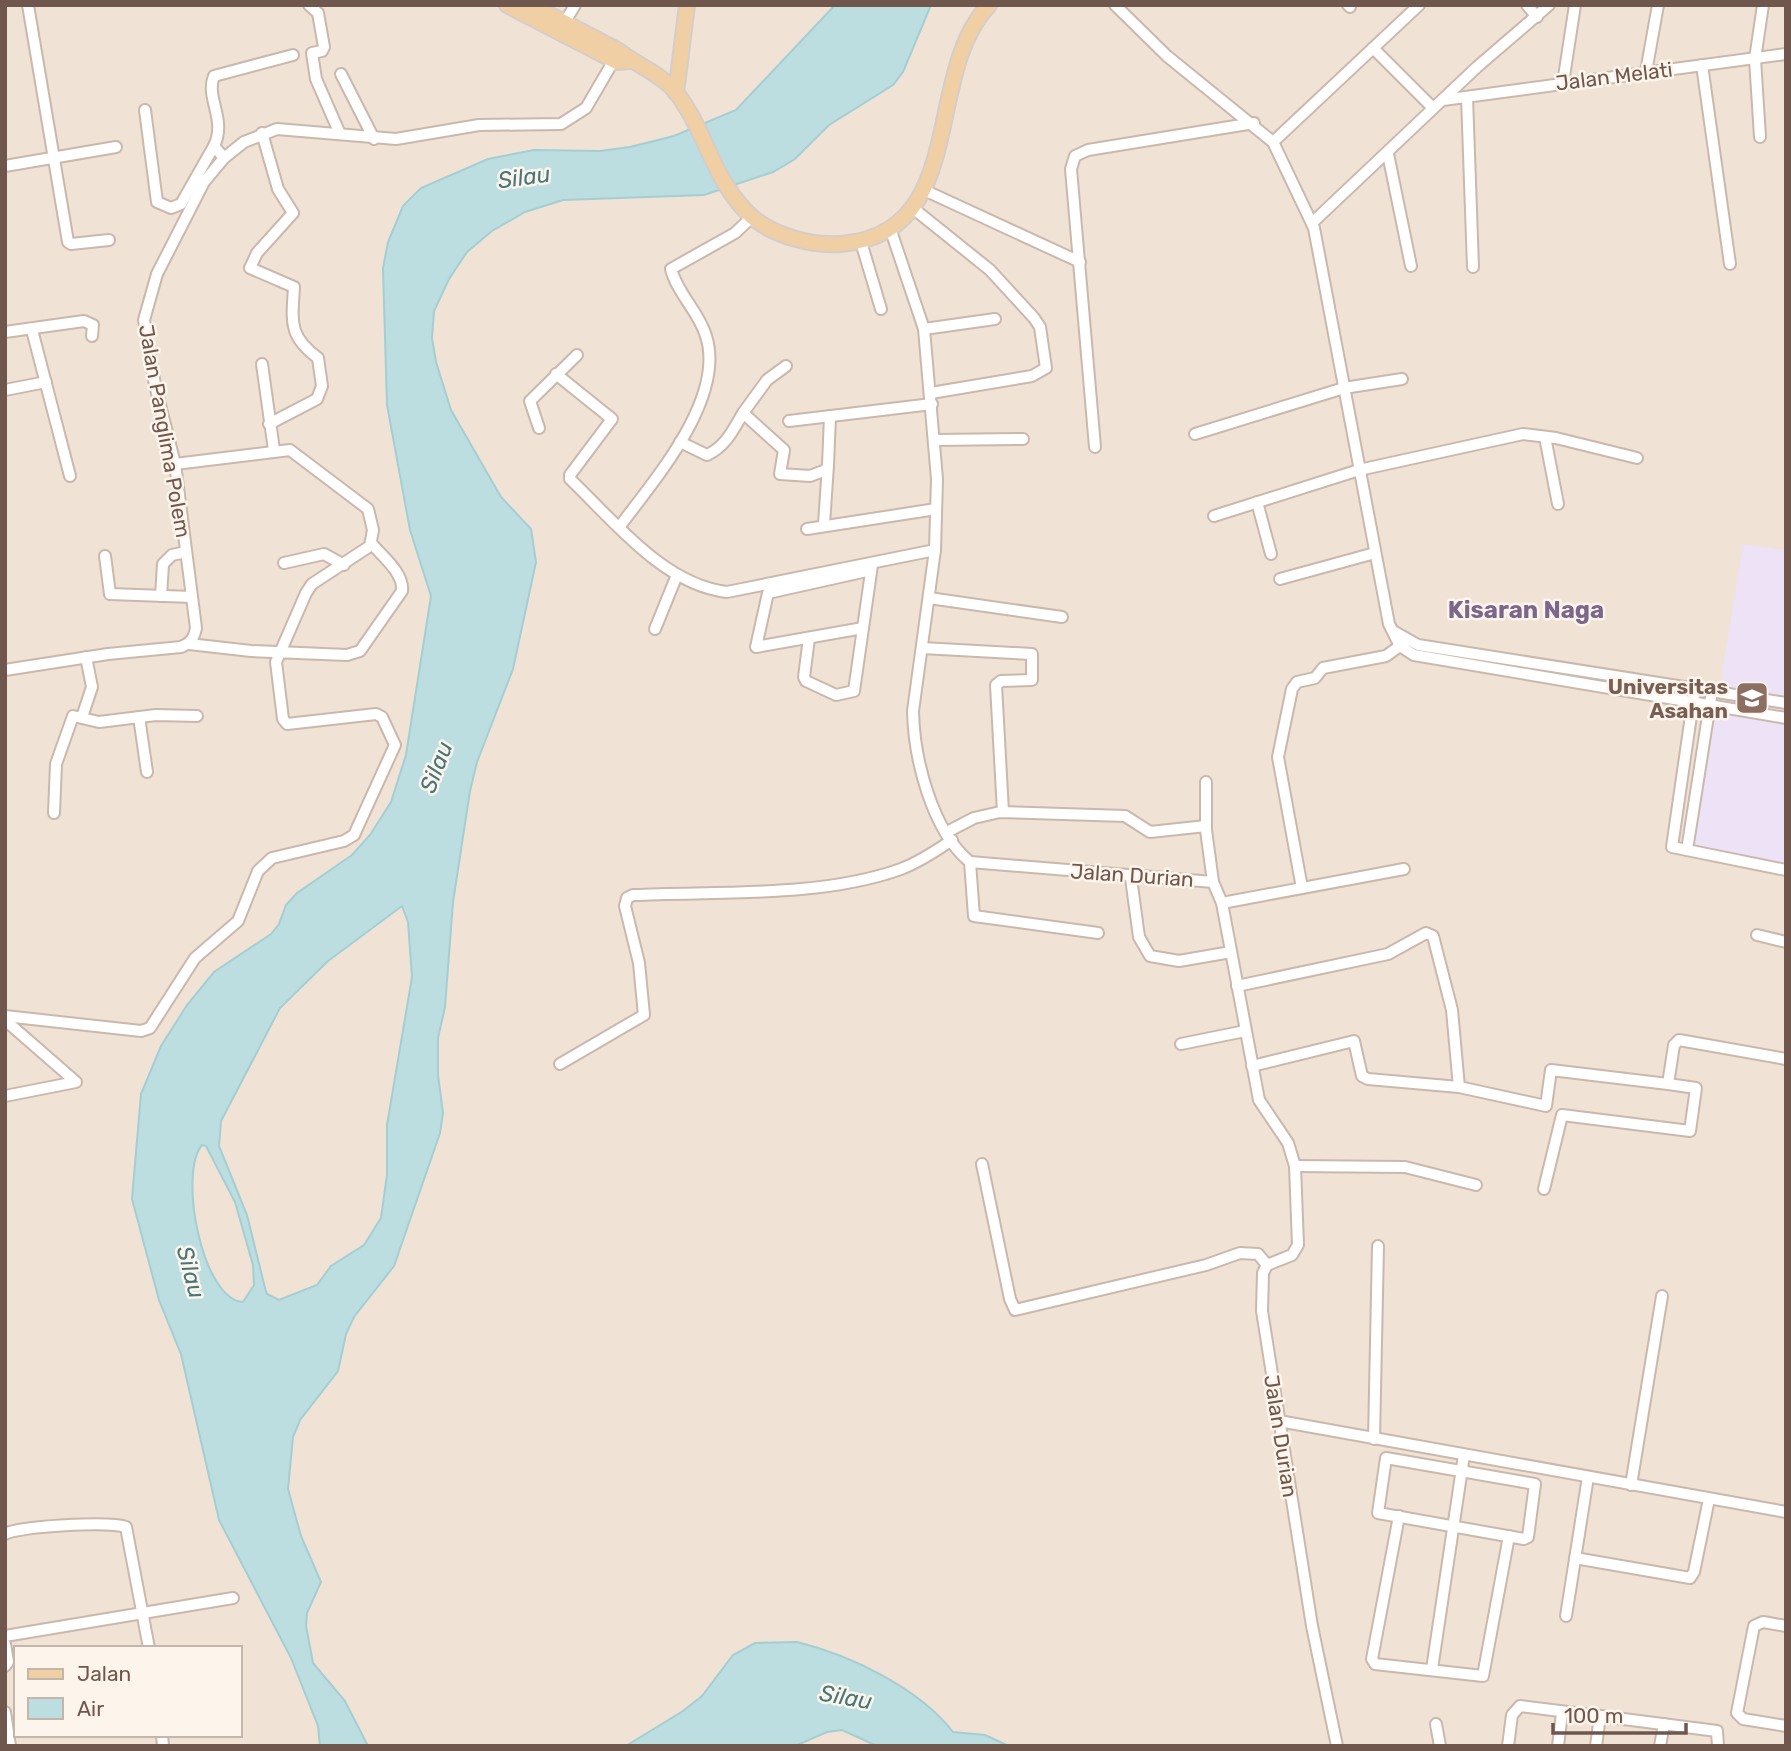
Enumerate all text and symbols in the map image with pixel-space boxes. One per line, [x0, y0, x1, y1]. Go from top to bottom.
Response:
street label: Jalan Melati [1554, 56, 1674, 96]
water label: Silau [496, 159, 552, 195]
street label: Jalan Panglima Polem [134, 322, 196, 540]
district label: Kisaran Naga [1448, 596, 1604, 624]
place label: Universitas Asahan [1608, 674, 1728, 723]
school or university icon: Universitas Asahan [1733, 679, 1771, 717]
water label: Silau [413, 737, 459, 797]
street label: Jalan Durian [1069, 858, 1195, 892]
water label: Silau [171, 1243, 211, 1301]
street label: Jalan Durian [1259, 1373, 1303, 1499]
legend [14, 1646, 242, 1737]
text: Jalan [77, 1661, 131, 1686]
water label: Silau [818, 1679, 875, 1715]
scale bar [1553, 1692, 1686, 1736]
text: Air [77, 1696, 104, 1721]
text: 100 m [1564, 1703, 1623, 1728]

